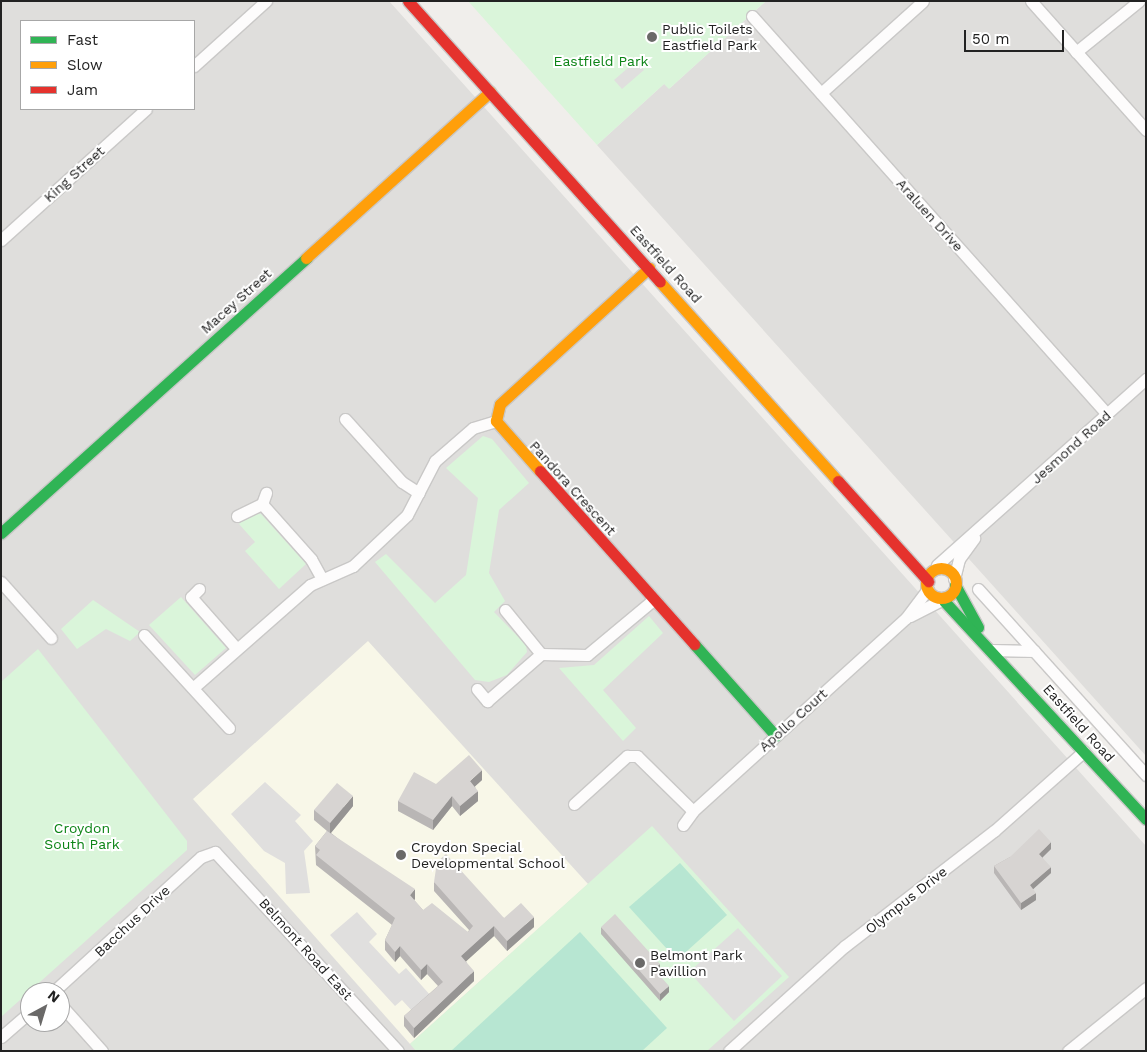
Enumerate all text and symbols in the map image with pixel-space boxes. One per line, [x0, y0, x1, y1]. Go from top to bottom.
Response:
legend [20, 20, 195, 110]
scale bar [967, 20, 1067, 52]
place label: Public Toilets Eastfield Park [662, 21, 757, 54]
text: 50 m [972, 30, 1009, 48]
text: Fast [67, 31, 98, 49]
marker: Public Toilets Eastfield Park [646, 31, 658, 43]
park label: Eastfield Park [553, 53, 649, 69]
text: Slow [67, 56, 103, 74]
text: Jam [67, 81, 98, 99]
street label: King Street [40, 142, 108, 206]
street label: Araluen Drive [893, 175, 967, 255]
street label: Eastfield Road [627, 222, 705, 306]
street label: Macey Street [197, 265, 275, 337]
street label: Jesmond Road [1028, 407, 1114, 487]
street label: Pandora Crescent [526, 437, 620, 539]
street label: Eastfield Road [1040, 681, 1118, 765]
street label: Apollo Court [755, 685, 831, 755]
park label: Croydon South Park [44, 820, 120, 852]
place label: Croydon Special Developmental School [411, 839, 565, 872]
marker: Croydon Special Developmental School [395, 849, 407, 861]
street label: Olympus Drive [862, 863, 950, 937]
street label: Bacchus Drive [91, 882, 173, 960]
street label: Belmont Road East [256, 895, 356, 1003]
place label: Belmont Park Pavillion [650, 947, 743, 980]
marker: Belmont Park Pavillion [634, 957, 646, 969]
north arrow [20, 982, 70, 1032]
text: N [45, 987, 63, 1006]

